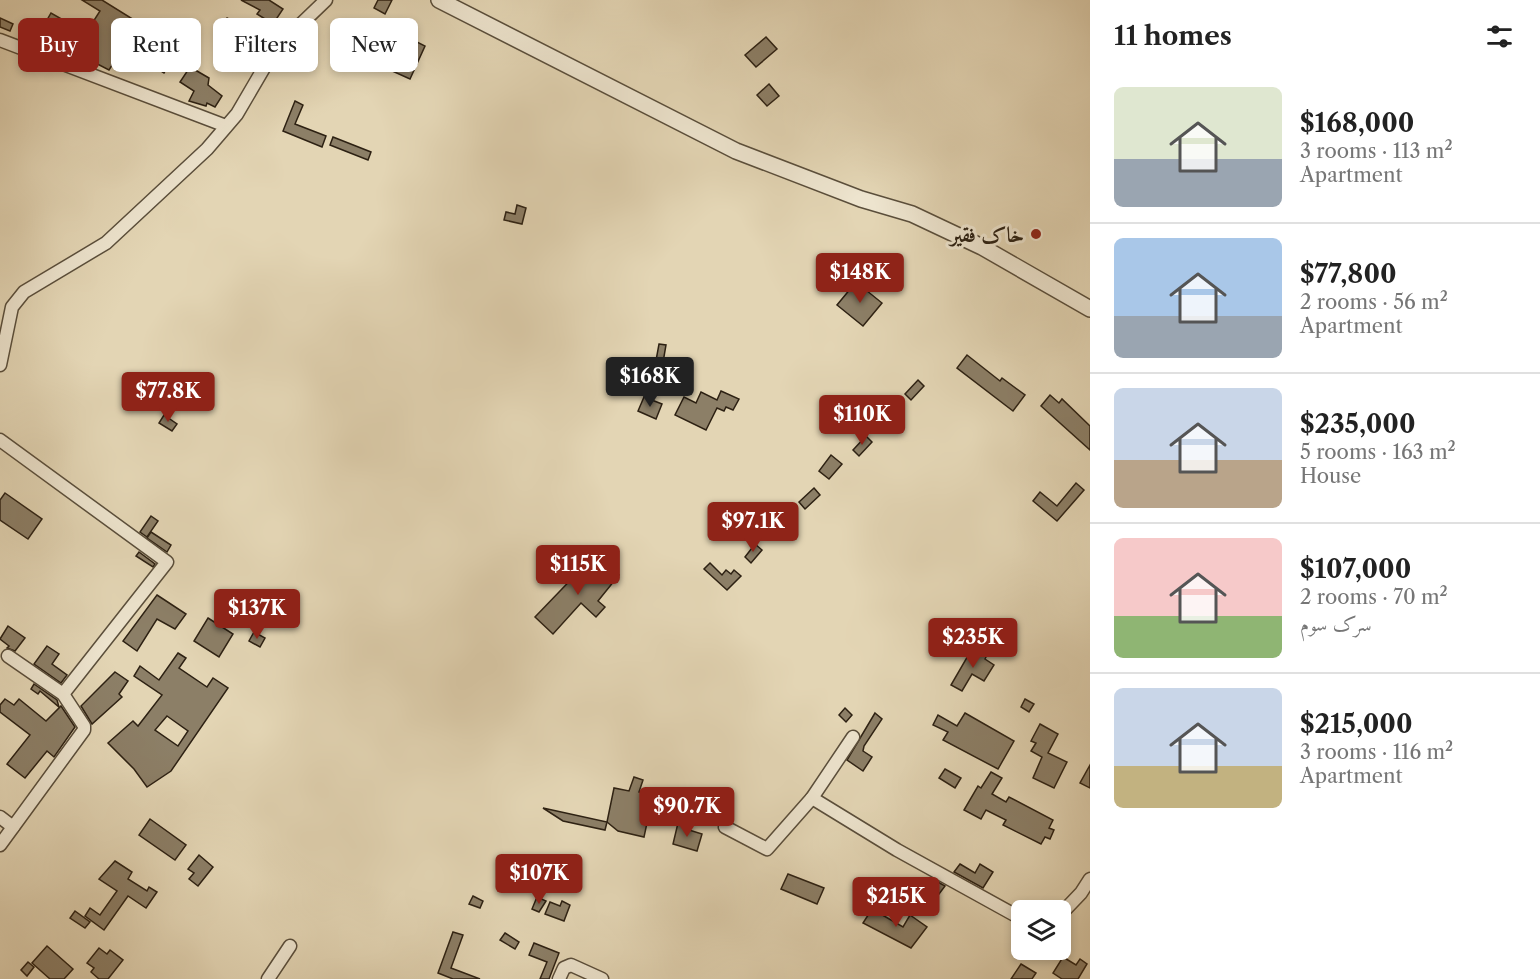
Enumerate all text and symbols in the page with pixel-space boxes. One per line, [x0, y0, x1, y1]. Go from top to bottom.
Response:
chip: Buy [18, 18, 99, 72]
chip: Rent [111, 18, 201, 72]
chip: Filters [213, 18, 318, 72]
chip: New [330, 18, 418, 72]
text: 11 homes [1114, 20, 1232, 52]
icon: filters [1483, 20, 1516, 53]
text: $168,000 [1300, 107, 1414, 139]
icon: home [1162, 111, 1234, 183]
text: 3 rooms · 113 m² [1300, 139, 1453, 163]
text: Apartment [1300, 163, 1403, 187]
place label: خاک فقیر [948, 222, 1024, 247]
marker: خاک فقیر [1029, 227, 1043, 241]
pin: $148K [818, 253, 902, 304]
text: $77,800 [1300, 258, 1397, 290]
text: $148K [830, 260, 890, 284]
icon: home [1162, 262, 1234, 334]
text: 2 rooms · 56 m² [1300, 290, 1448, 314]
text: Apartment [1300, 314, 1403, 338]
pin: $168K [608, 357, 692, 408]
text: $168K [620, 364, 680, 388]
pin: $77.8K [119, 372, 217, 423]
text: $77.8K [136, 379, 200, 403]
pin: $110K [820, 395, 904, 446]
text: $110K [833, 402, 891, 426]
text: $235,000 [1300, 408, 1415, 440]
icon: home [1162, 412, 1234, 484]
text: 5 rooms · 163 m² [1300, 440, 1456, 464]
text: House [1300, 464, 1361, 488]
pin: $97.1K [704, 502, 802, 553]
text: $97.1K [722, 509, 784, 533]
pin: $115K [536, 545, 620, 596]
text: $115K [550, 552, 606, 576]
text: $107,000 [1300, 553, 1411, 585]
icon: home [1162, 562, 1234, 634]
text: 2 rooms · 70 m² [1300, 585, 1448, 609]
pin: $137K [215, 589, 299, 640]
text: $137K [228, 596, 286, 620]
text: سرک سوم [1300, 612, 1372, 636]
pin: $235K [931, 618, 1015, 669]
text: $235K [942, 625, 1004, 649]
text: $215,000 [1300, 708, 1412, 740]
icon: home [1162, 712, 1234, 784]
text: 3 rooms · 116 m² [1300, 740, 1453, 764]
text: Apartment [1300, 764, 1403, 788]
pin: $90.7K [638, 787, 736, 838]
text: $90.7K [653, 794, 721, 818]
pin: $107K [497, 854, 581, 905]
text: $107K [509, 861, 569, 885]
pin: $215K [854, 877, 938, 928]
text: $215K [867, 884, 926, 908]
map controls [1011, 900, 1071, 960]
button: layers [1011, 900, 1071, 960]

